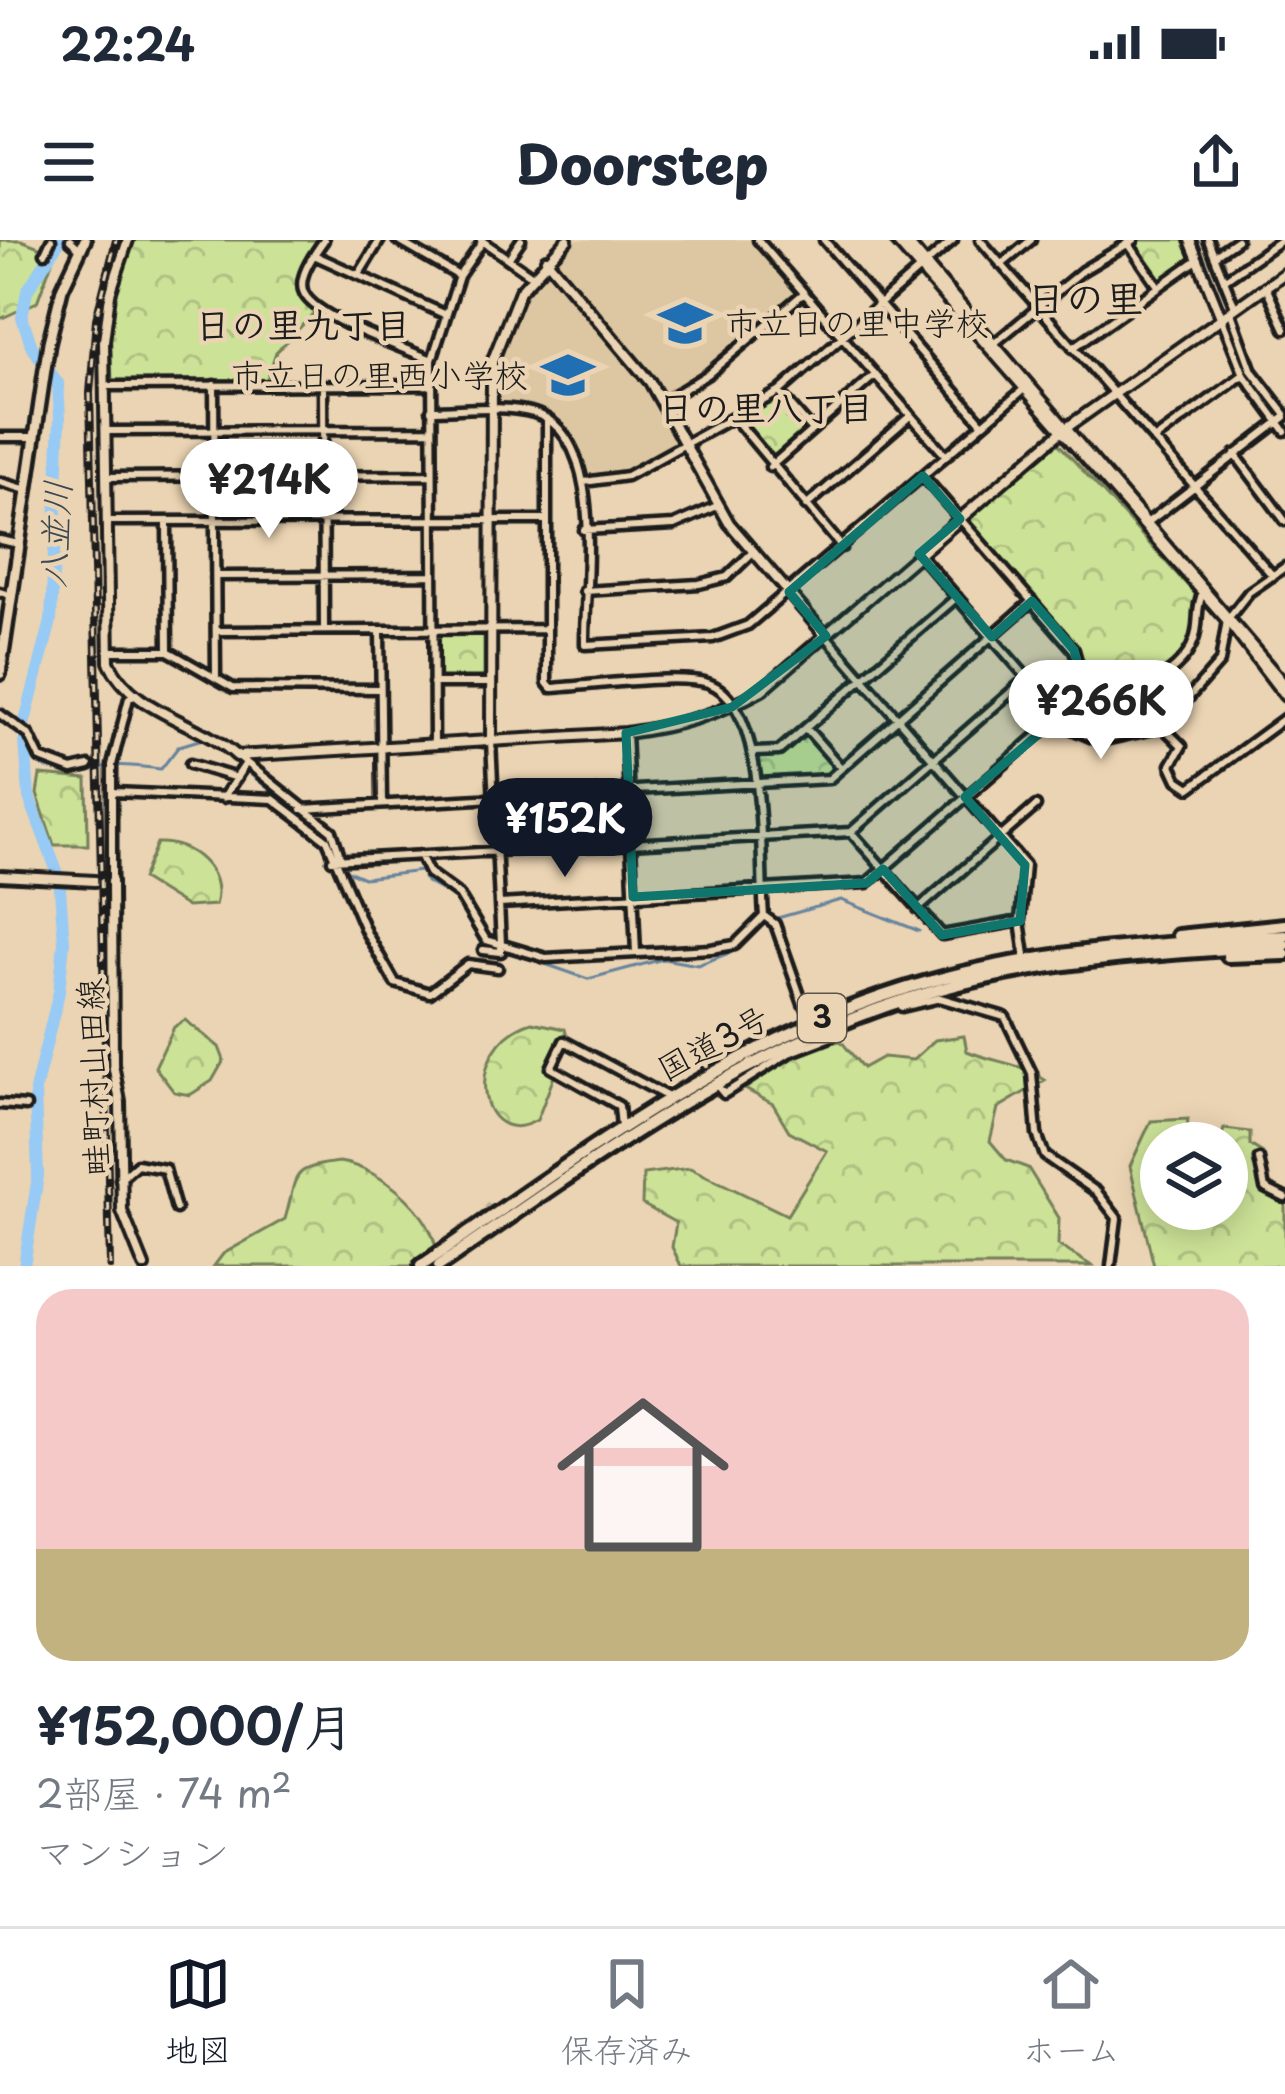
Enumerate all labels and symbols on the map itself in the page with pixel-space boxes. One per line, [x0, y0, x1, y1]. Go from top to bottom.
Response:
district label: 日の里 [1026, 267, 1144, 326]
school or university icon: 市立日の里中学校 [656, 294, 714, 352]
district label: 日の里九丁目 [195, 296, 411, 350]
place label: 市立日の里中学校 [725, 296, 989, 346]
school or university icon: 市立日の里西小学校 [539, 346, 597, 404]
place label: 市立日の里西小学校 [231, 348, 528, 398]
district label: 日の里八丁目 [658, 379, 874, 433]
pin: ¥214K [185, 439, 353, 541]
water label: 八並川 [23, 479, 83, 589]
pin: ¥266K [1017, 660, 1185, 762]
pin: ¥152K [481, 778, 649, 880]
street label: 畦町村山田線 [63, 977, 119, 1177]
street label: 国道3号 [647, 991, 777, 1092]
road number: 3 [798, 994, 846, 1042]

